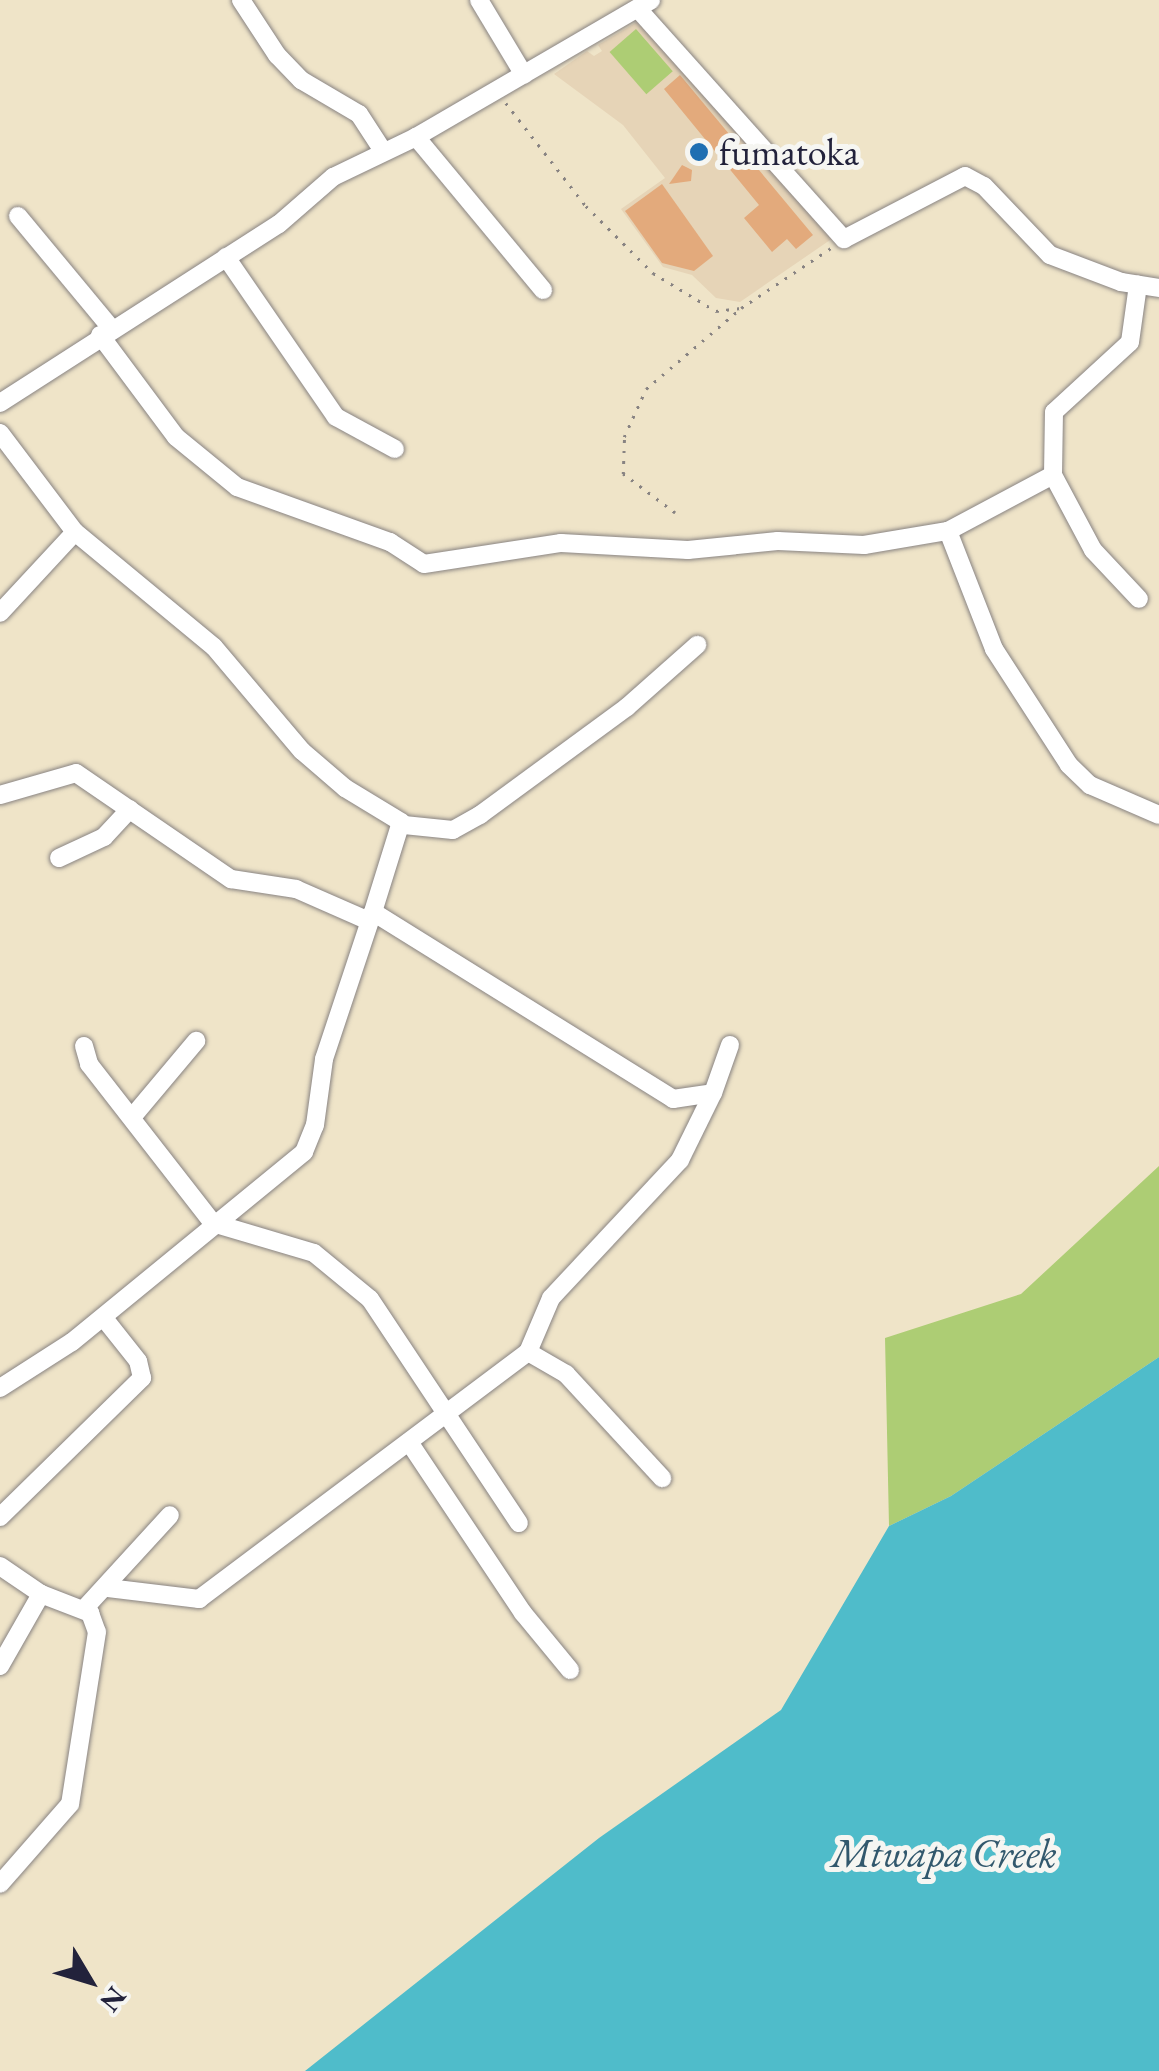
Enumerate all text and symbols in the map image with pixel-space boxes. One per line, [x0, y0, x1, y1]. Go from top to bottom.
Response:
place label: fumatoka [719, 129, 859, 175]
marker: fumatoka [688, 141, 710, 163]
water label: Mtwapa Creek [831, 1829, 1057, 1877]
north arrow [40, 1931, 140, 2031]
text: N [92, 1979, 135, 2019]

